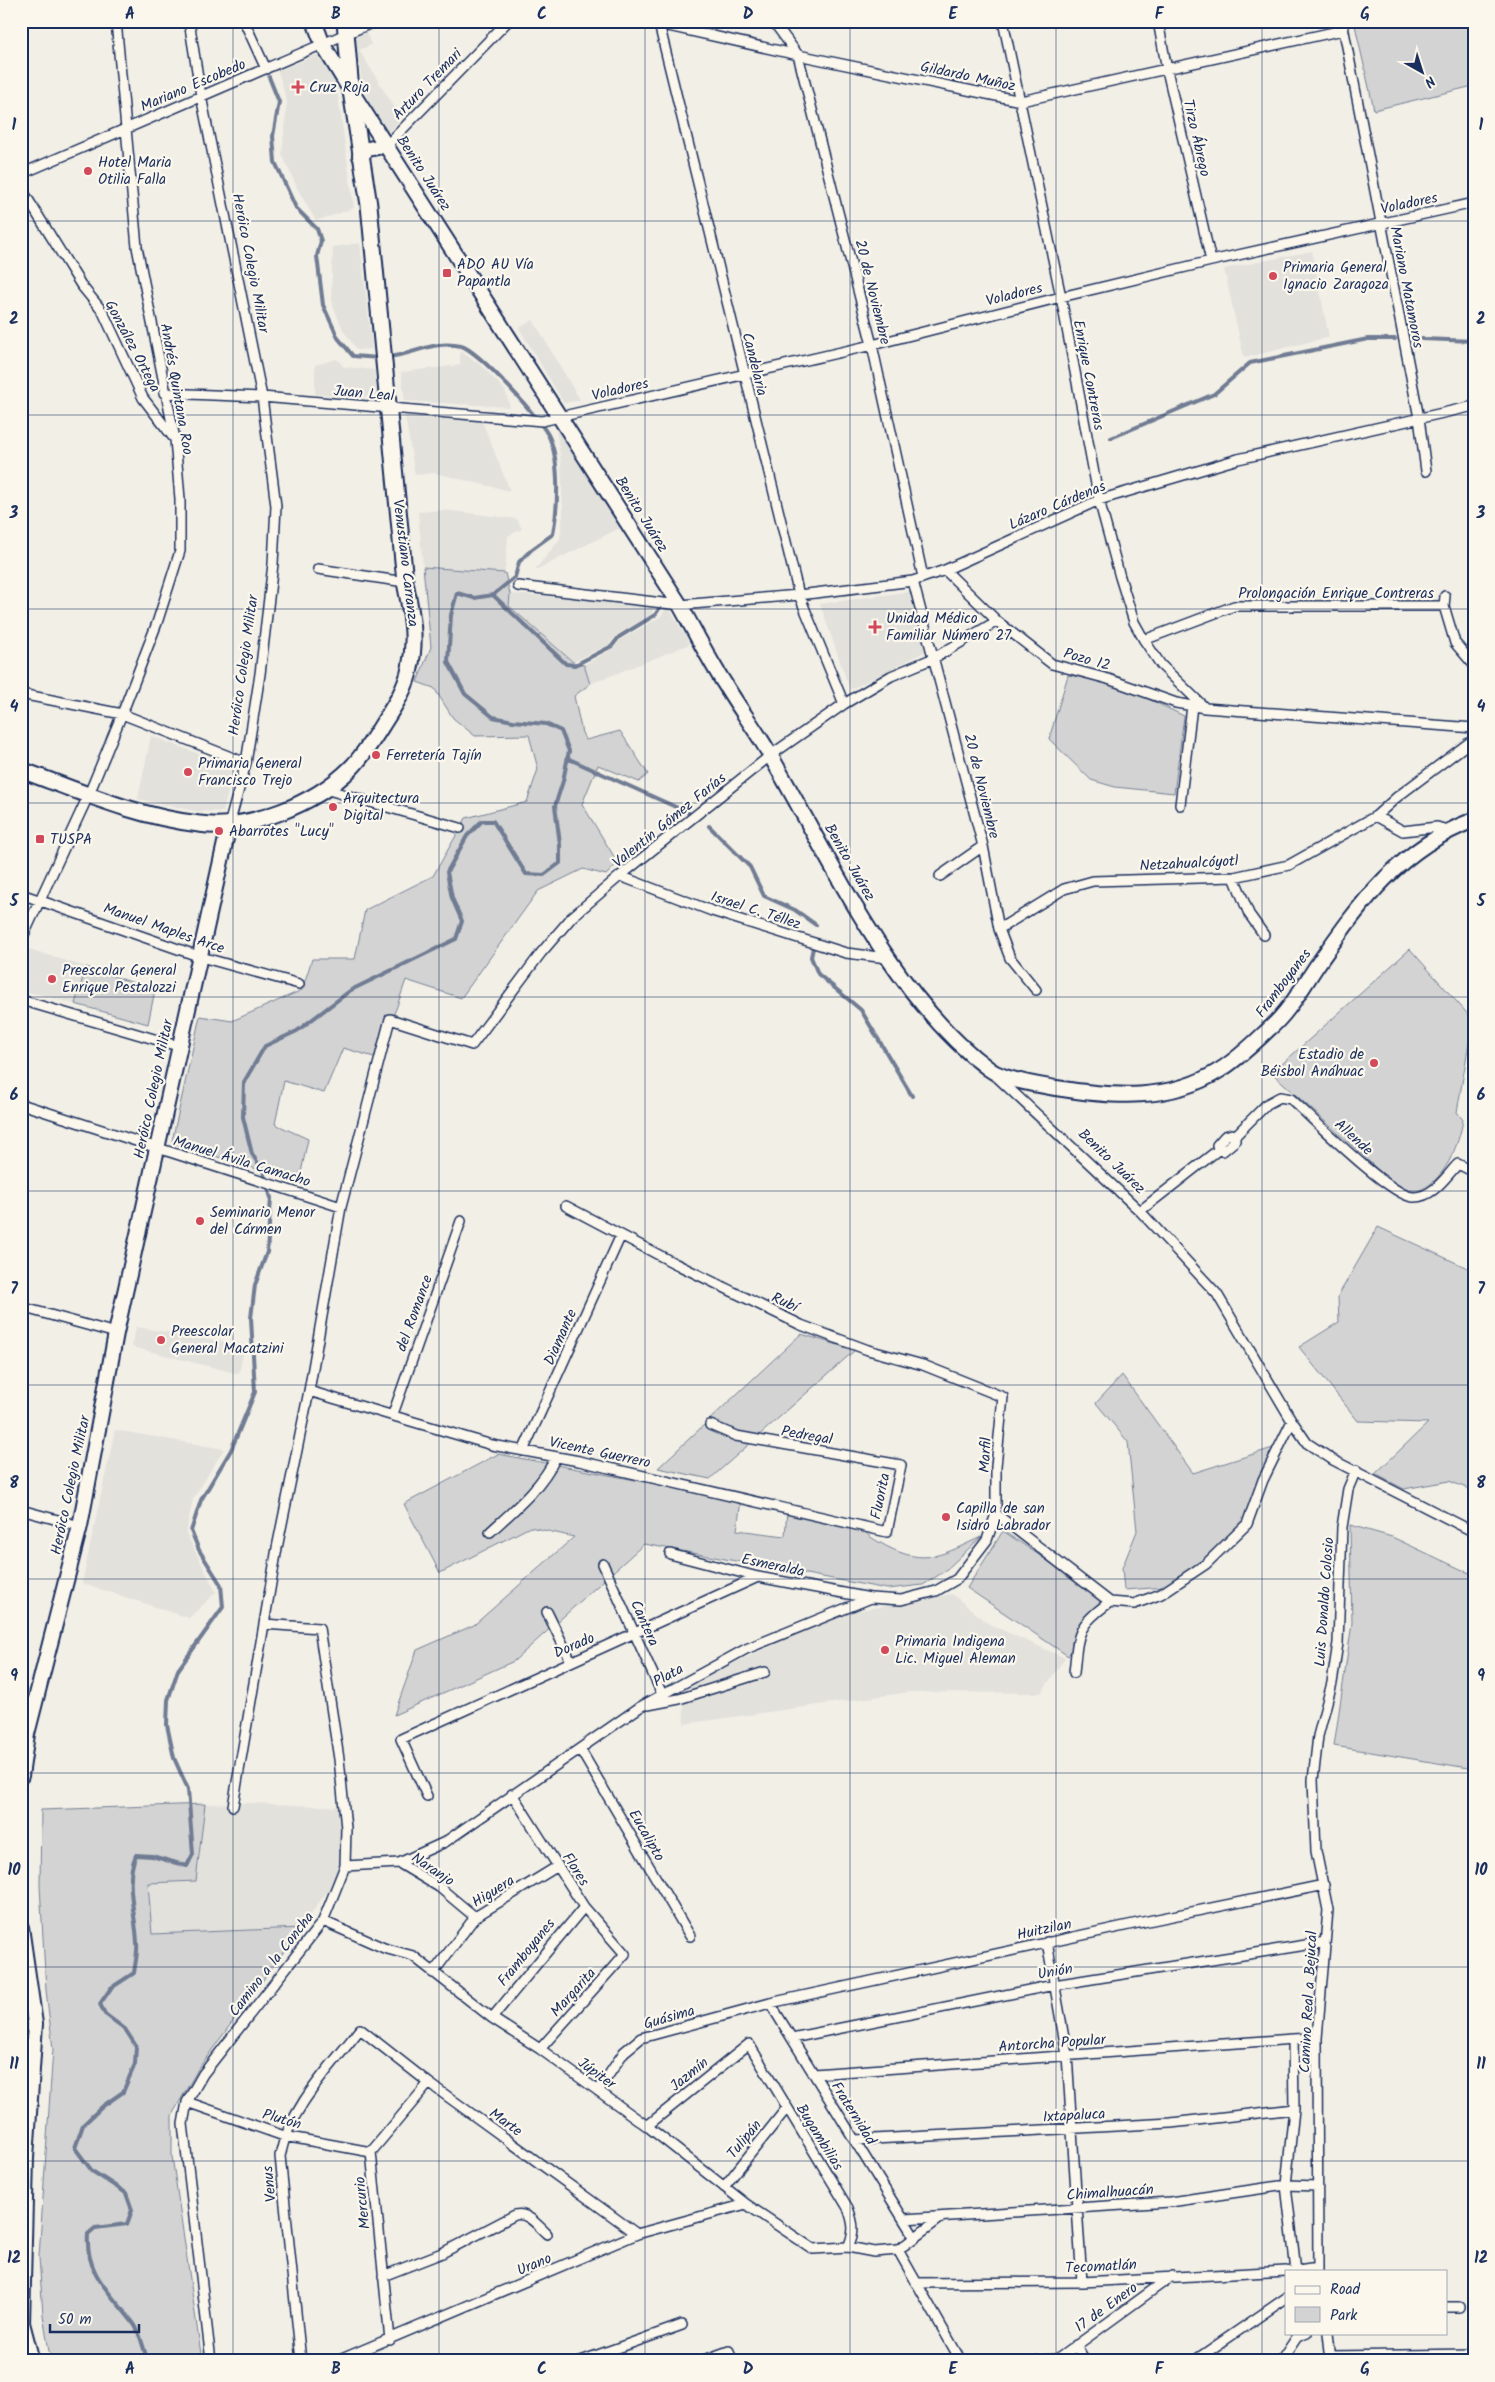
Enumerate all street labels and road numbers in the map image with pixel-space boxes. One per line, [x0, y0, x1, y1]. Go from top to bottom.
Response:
street label: Arturo Tremari [387, 42, 469, 126]
street label: Mariano Escobedo [137, 53, 250, 119]
street label: Gildardo Muñoz [918, 55, 1018, 99]
street label: Tirzo Ábrego [1175, 97, 1217, 179]
street label: Benito Juárez [390, 131, 457, 217]
street label: Voladores [1378, 186, 1441, 222]
street label: Heróico Colegio Militar [225, 191, 276, 336]
street label: Mariano Matamoros [1382, 224, 1430, 351]
street label: 20 de Noviembre [847, 237, 897, 348]
street label: Voladores [983, 276, 1046, 314]
street label: González Ortega [98, 296, 167, 397]
street label: Enrique Contreras [1066, 318, 1111, 433]
street label: Andrés Quintana Roo [153, 322, 199, 457]
street label: Candelaria [735, 330, 773, 398]
street label: Voladores [589, 372, 652, 408]
street label: Juan Leal [333, 379, 396, 409]
street label: Benito Juárez [608, 472, 674, 558]
street label: Lázaro Cárdenas [1005, 474, 1110, 537]
street label: Venustiano Carranza [385, 498, 425, 628]
street label: Prolongación Enrique Contreras [1238, 582, 1434, 606]
street label: Heróico Colegio Militar [222, 592, 266, 737]
street label: Pozo 12 [1060, 642, 1113, 678]
street label: 20 de Noviembre [956, 731, 1006, 842]
street label: Valentín Gómez Farías [607, 767, 732, 874]
street label: Benito Juárez [817, 819, 881, 906]
street label: Netzahualcóyotl [1139, 849, 1239, 879]
street label: Israel C. Téllez [708, 885, 804, 937]
street label: Manuel Maples Arce [100, 897, 228, 961]
street label: Framboyanes [1250, 943, 1318, 1023]
street label: Heróico Colegio Militar [128, 1016, 181, 1161]
street label: Allende [1328, 1114, 1378, 1162]
street label: Benito Juárez [1072, 1123, 1151, 1201]
street label: Manuel Ávila Camacho [170, 1130, 314, 1194]
street label: del Romance [390, 1271, 440, 1355]
street label: Rubí [767, 1286, 804, 1321]
street label: Diamante [538, 1305, 584, 1370]
street label: Heróico Colegio Militar [45, 1412, 98, 1557]
street label: Pedregal [779, 1420, 835, 1452]
street label: Vicente Guerrero [547, 1431, 653, 1475]
street label: Marfil [973, 1436, 999, 1473]
street label: Fluorita [864, 1471, 898, 1522]
street label: Luis Donaldo Colosio [1308, 1536, 1342, 1668]
street label: Esmeralda [739, 1548, 807, 1584]
street label: Cantera [623, 1596, 665, 1650]
street label: Dorado [550, 1626, 599, 1665]
street label: Plata [649, 1658, 688, 1694]
street label: Eucalipto [622, 1805, 671, 1866]
street label: Naranjo [406, 1847, 459, 1893]
street label: Flores [555, 1848, 595, 1892]
street label: Higuera [467, 1869, 520, 1914]
street label: Camino a la Concha [223, 1907, 321, 2022]
street label: Huitzilan [1015, 1912, 1074, 1947]
street label: Framboyanes [492, 1913, 562, 1992]
street label: Camino Real a Bejucal [1293, 1930, 1325, 2074]
street label: Unión [1036, 1957, 1075, 1987]
street label: Margarita [545, 1963, 603, 2023]
street label: Guásima [641, 1999, 698, 2037]
street label: Antorcha Popular [998, 2028, 1108, 2060]
street label: Júpiter [572, 2052, 621, 2097]
street label: Jazmín [665, 2052, 714, 2098]
street label: Fraternidad [824, 2077, 882, 2150]
street label: Bugambilias [789, 2099, 850, 2176]
street label: Marte [484, 2102, 527, 2143]
street label: Ixtapaluca [1042, 2102, 1106, 2130]
street label: Plutón [259, 2103, 304, 2137]
street label: Tulipán [721, 2115, 768, 2165]
street label: Venus [256, 2164, 284, 2203]
street label: Mercurio [348, 2175, 378, 2230]
street label: Chimalhuacán [1066, 2178, 1154, 2208]
street label: Urano [513, 2247, 556, 2283]
street label: Tecomatlán [1065, 2253, 1138, 2281]
street label: 17 de Enero [1070, 2276, 1143, 2339]

